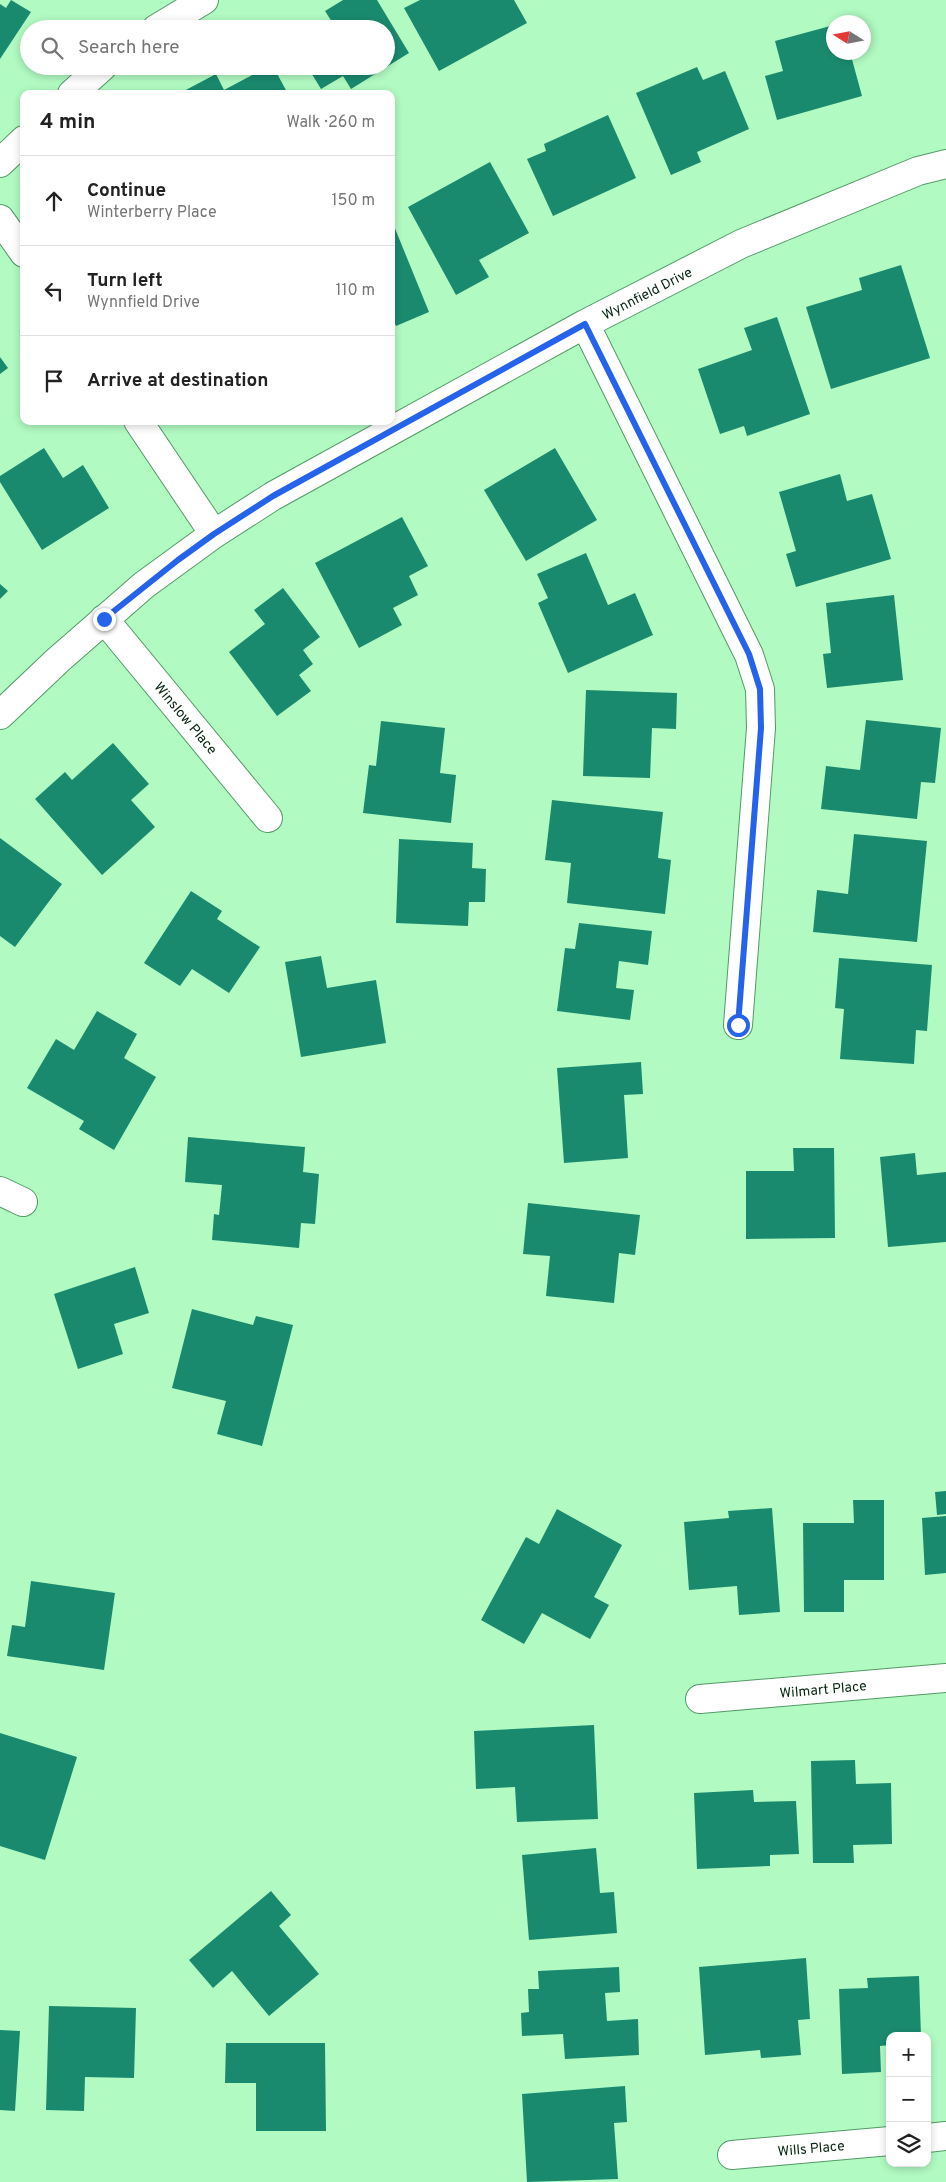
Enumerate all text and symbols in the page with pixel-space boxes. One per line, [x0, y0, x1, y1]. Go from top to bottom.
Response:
north arrow [826, 15, 871, 60]
search box [20, 20, 395, 75]
icon: search [38, 34, 66, 62]
text: Search here [78, 36, 180, 60]
text: 4 min [40, 109, 96, 136]
text: Walk · 260 m [286, 113, 375, 133]
text: Continue [87, 179, 166, 203]
icon: ahead [40, 187, 68, 215]
text: 150 m [332, 191, 375, 211]
text: Winterberry Place [87, 203, 217, 223]
street label: Wynnfield Drive [600, 264, 696, 324]
text: Turn left [87, 269, 163, 293]
icon: left [40, 277, 68, 305]
text: 110 m [335, 281, 375, 301]
text: Wynnfield Drive [87, 293, 200, 313]
icon: arrive [40, 367, 68, 395]
text: Arrive at destination [87, 369, 268, 393]
route end [93, 608, 116, 631]
street label: Winslow Place [150, 679, 220, 759]
route start [727, 1014, 750, 1037]
street label: Wilmart Place [779, 1678, 867, 1703]
map controls [886, 2032, 931, 2167]
button: + [886, 2032, 931, 2077]
button: − [886, 2077, 931, 2122]
button: layers [886, 2122, 931, 2167]
street label: Wills Place [777, 2138, 845, 2161]

